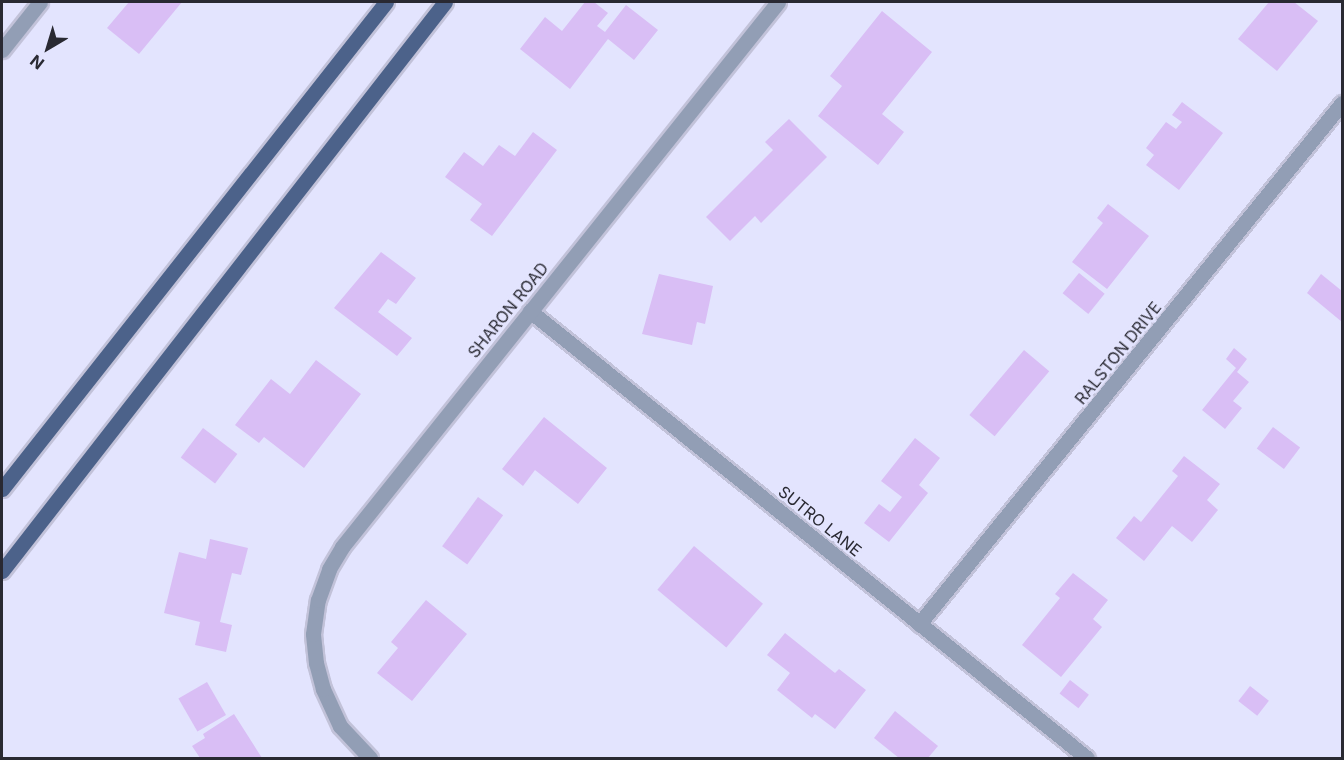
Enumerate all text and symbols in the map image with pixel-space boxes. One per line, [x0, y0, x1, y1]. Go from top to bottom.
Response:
north arrow [18, 18, 78, 78]
text: N [26, 51, 48, 74]
street label: SHARON ROAD [464, 259, 552, 361]
street label: RALSTON DRIVE [1071, 298, 1165, 408]
street label: SUTRO LANE [775, 482, 865, 560]

